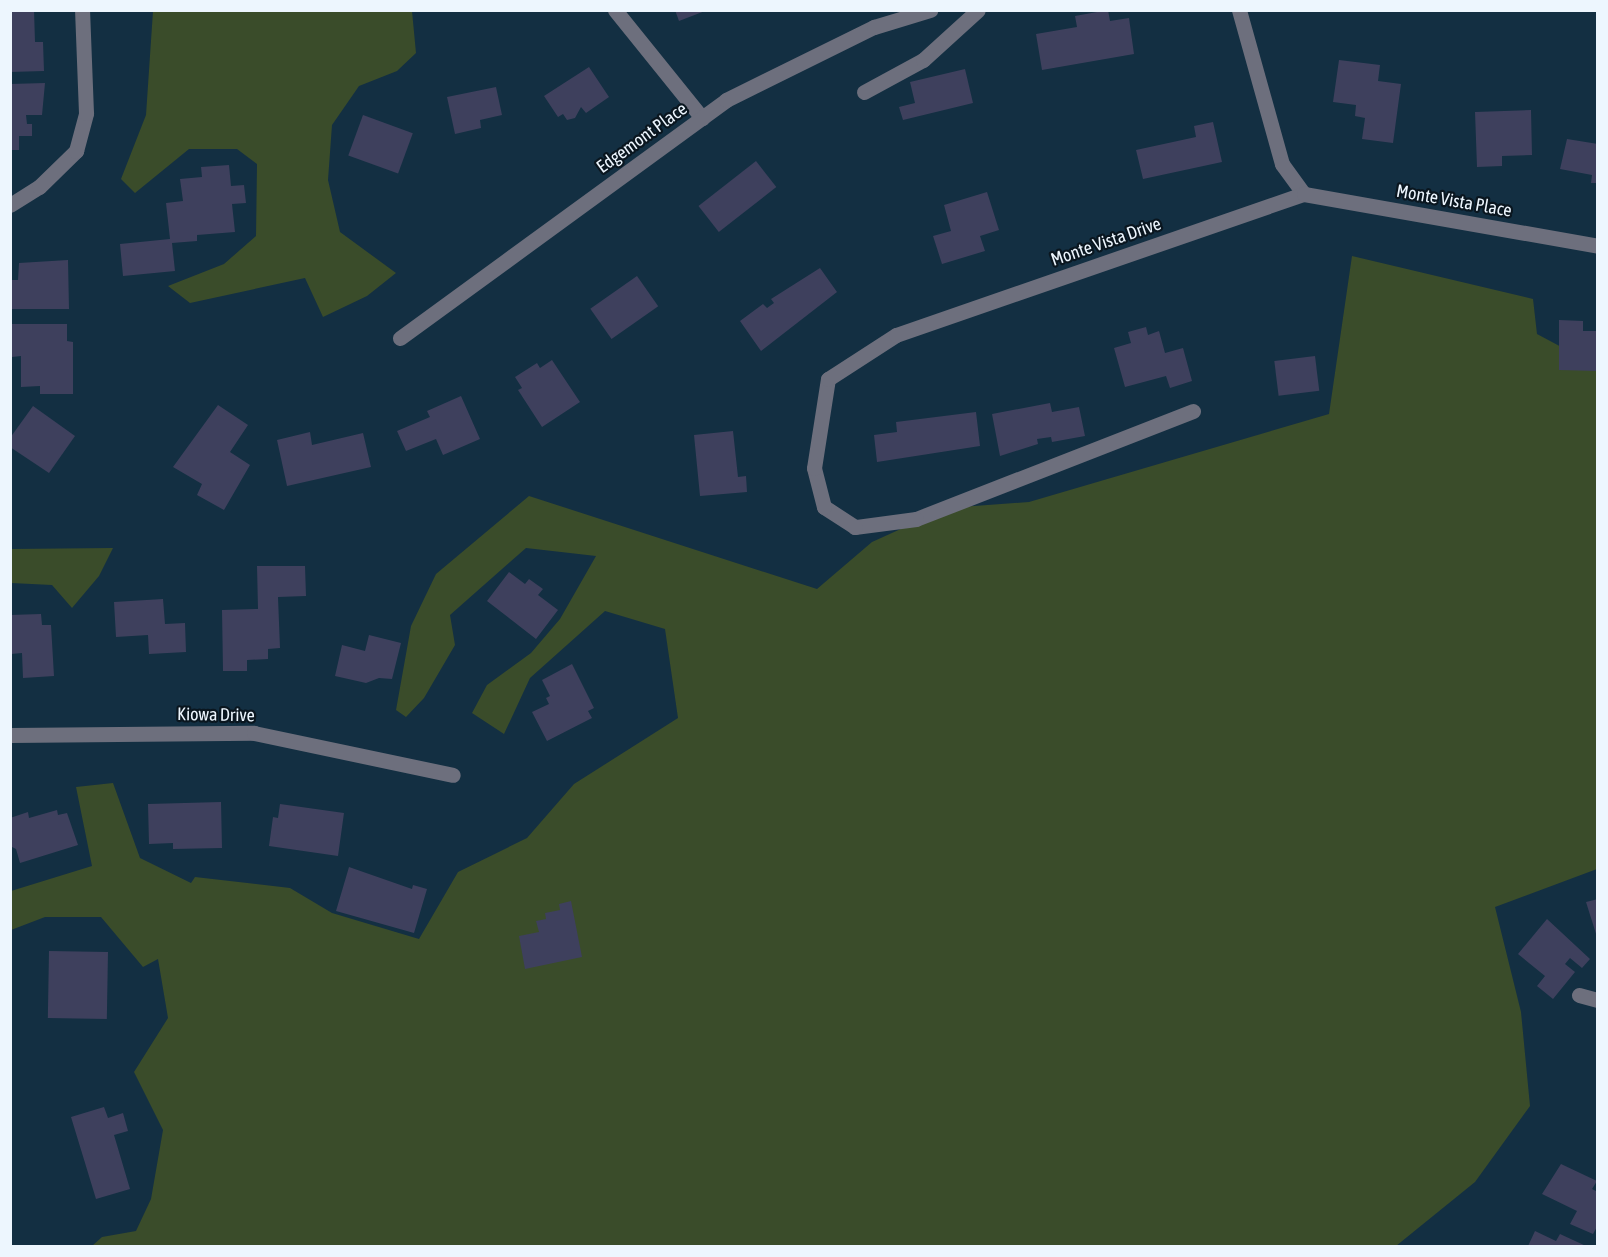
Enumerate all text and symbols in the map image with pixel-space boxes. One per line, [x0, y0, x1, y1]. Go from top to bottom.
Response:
street label: Edgemont Place [593, 98, 691, 178]
street label: Monte Vista Place [1395, 180, 1513, 222]
street label: Monte Vista Drive [1048, 213, 1164, 271]
street label: Kiowa Drive [177, 704, 255, 726]

